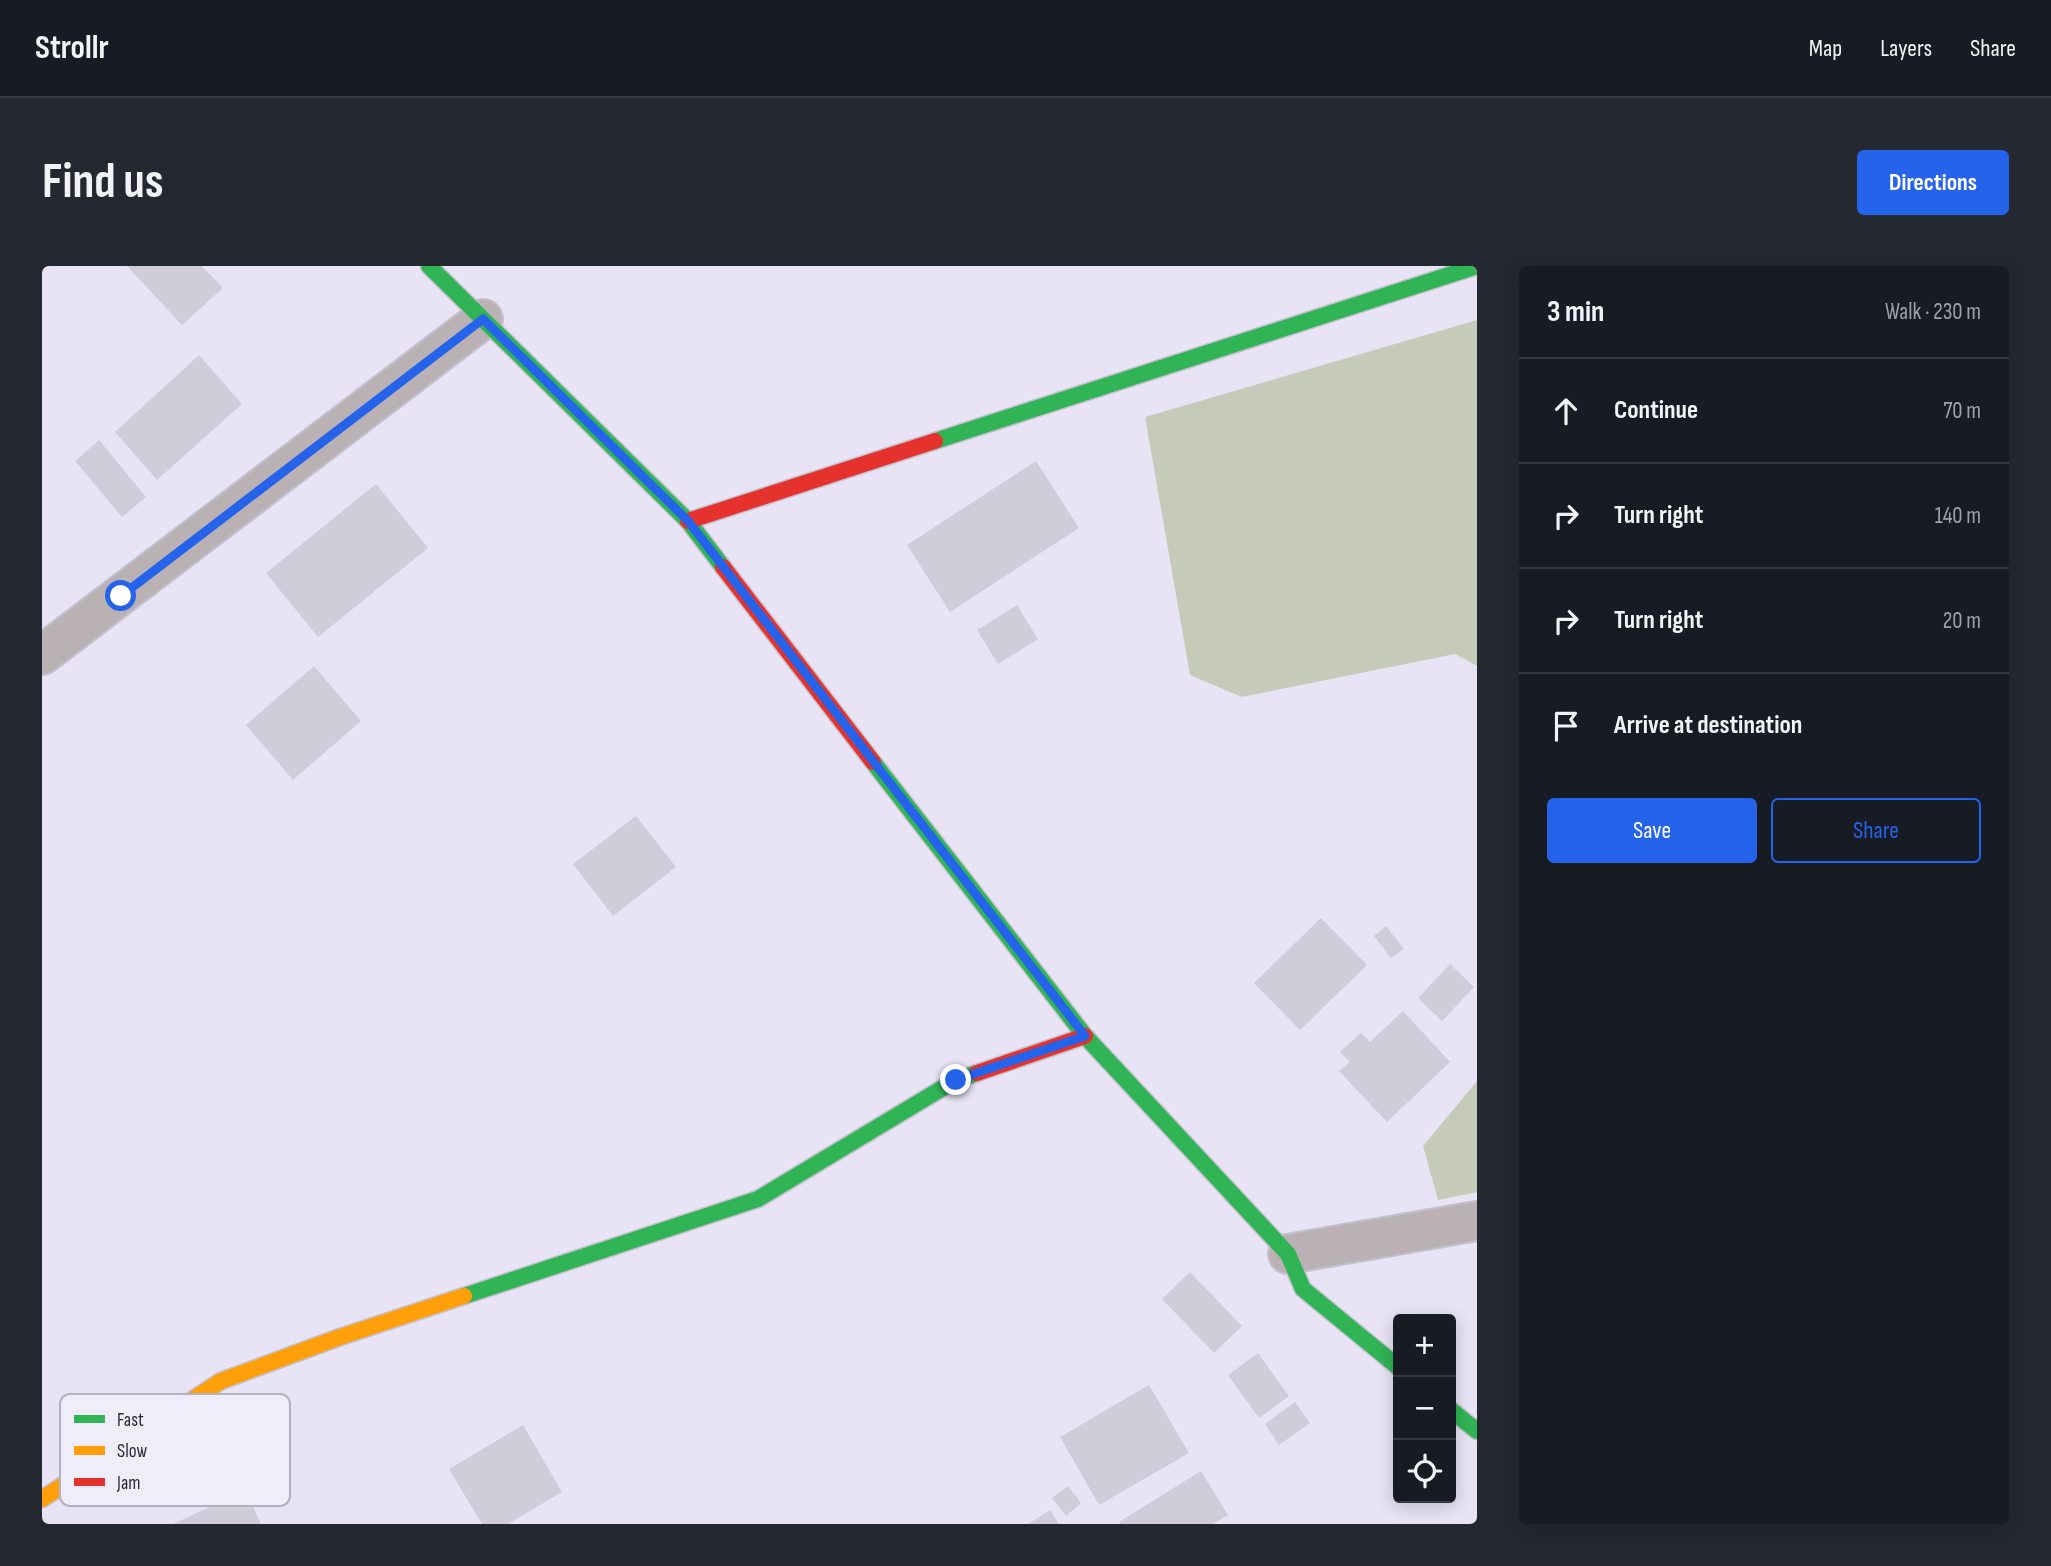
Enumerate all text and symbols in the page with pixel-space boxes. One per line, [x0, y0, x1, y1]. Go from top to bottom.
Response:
text: Strollr [35, 28, 109, 68]
text: Map [1809, 34, 1842, 63]
text: Layers [1880, 34, 1932, 63]
text: Share [1970, 34, 2016, 63]
button: Directions [1857, 150, 2009, 215]
text: Find us [42, 153, 164, 212]
text: 3 min [1547, 294, 1604, 330]
text: Walk · 230 m [1885, 298, 1981, 326]
icon: ahead [1547, 392, 1585, 430]
text: Continue [1614, 395, 1698, 426]
text: 70 m [1943, 397, 1981, 425]
icon: right [1547, 497, 1585, 535]
text: Turn right [1614, 500, 1703, 531]
text: 140 m [1935, 502, 1981, 530]
route start [105, 580, 136, 611]
icon: right [1547, 602, 1585, 640]
text: Turn right [1614, 605, 1703, 636]
text: 20 m [1943, 607, 1981, 635]
icon: arrive [1547, 707, 1585, 745]
text: Arrive at destination [1614, 710, 1802, 741]
button: Save [1547, 798, 1757, 863]
button: Share [1771, 798, 1981, 863]
route end [940, 1064, 971, 1095]
map controls [1393, 1314, 1456, 1503]
button: + [1393, 1314, 1456, 1377]
button: − [1393, 1377, 1456, 1440]
legend [60, 1394, 290, 1506]
text: Fast [117, 1409, 144, 1432]
text: Slow [117, 1440, 147, 1463]
button: locate [1393, 1440, 1456, 1503]
text: Jam [116, 1472, 140, 1495]

